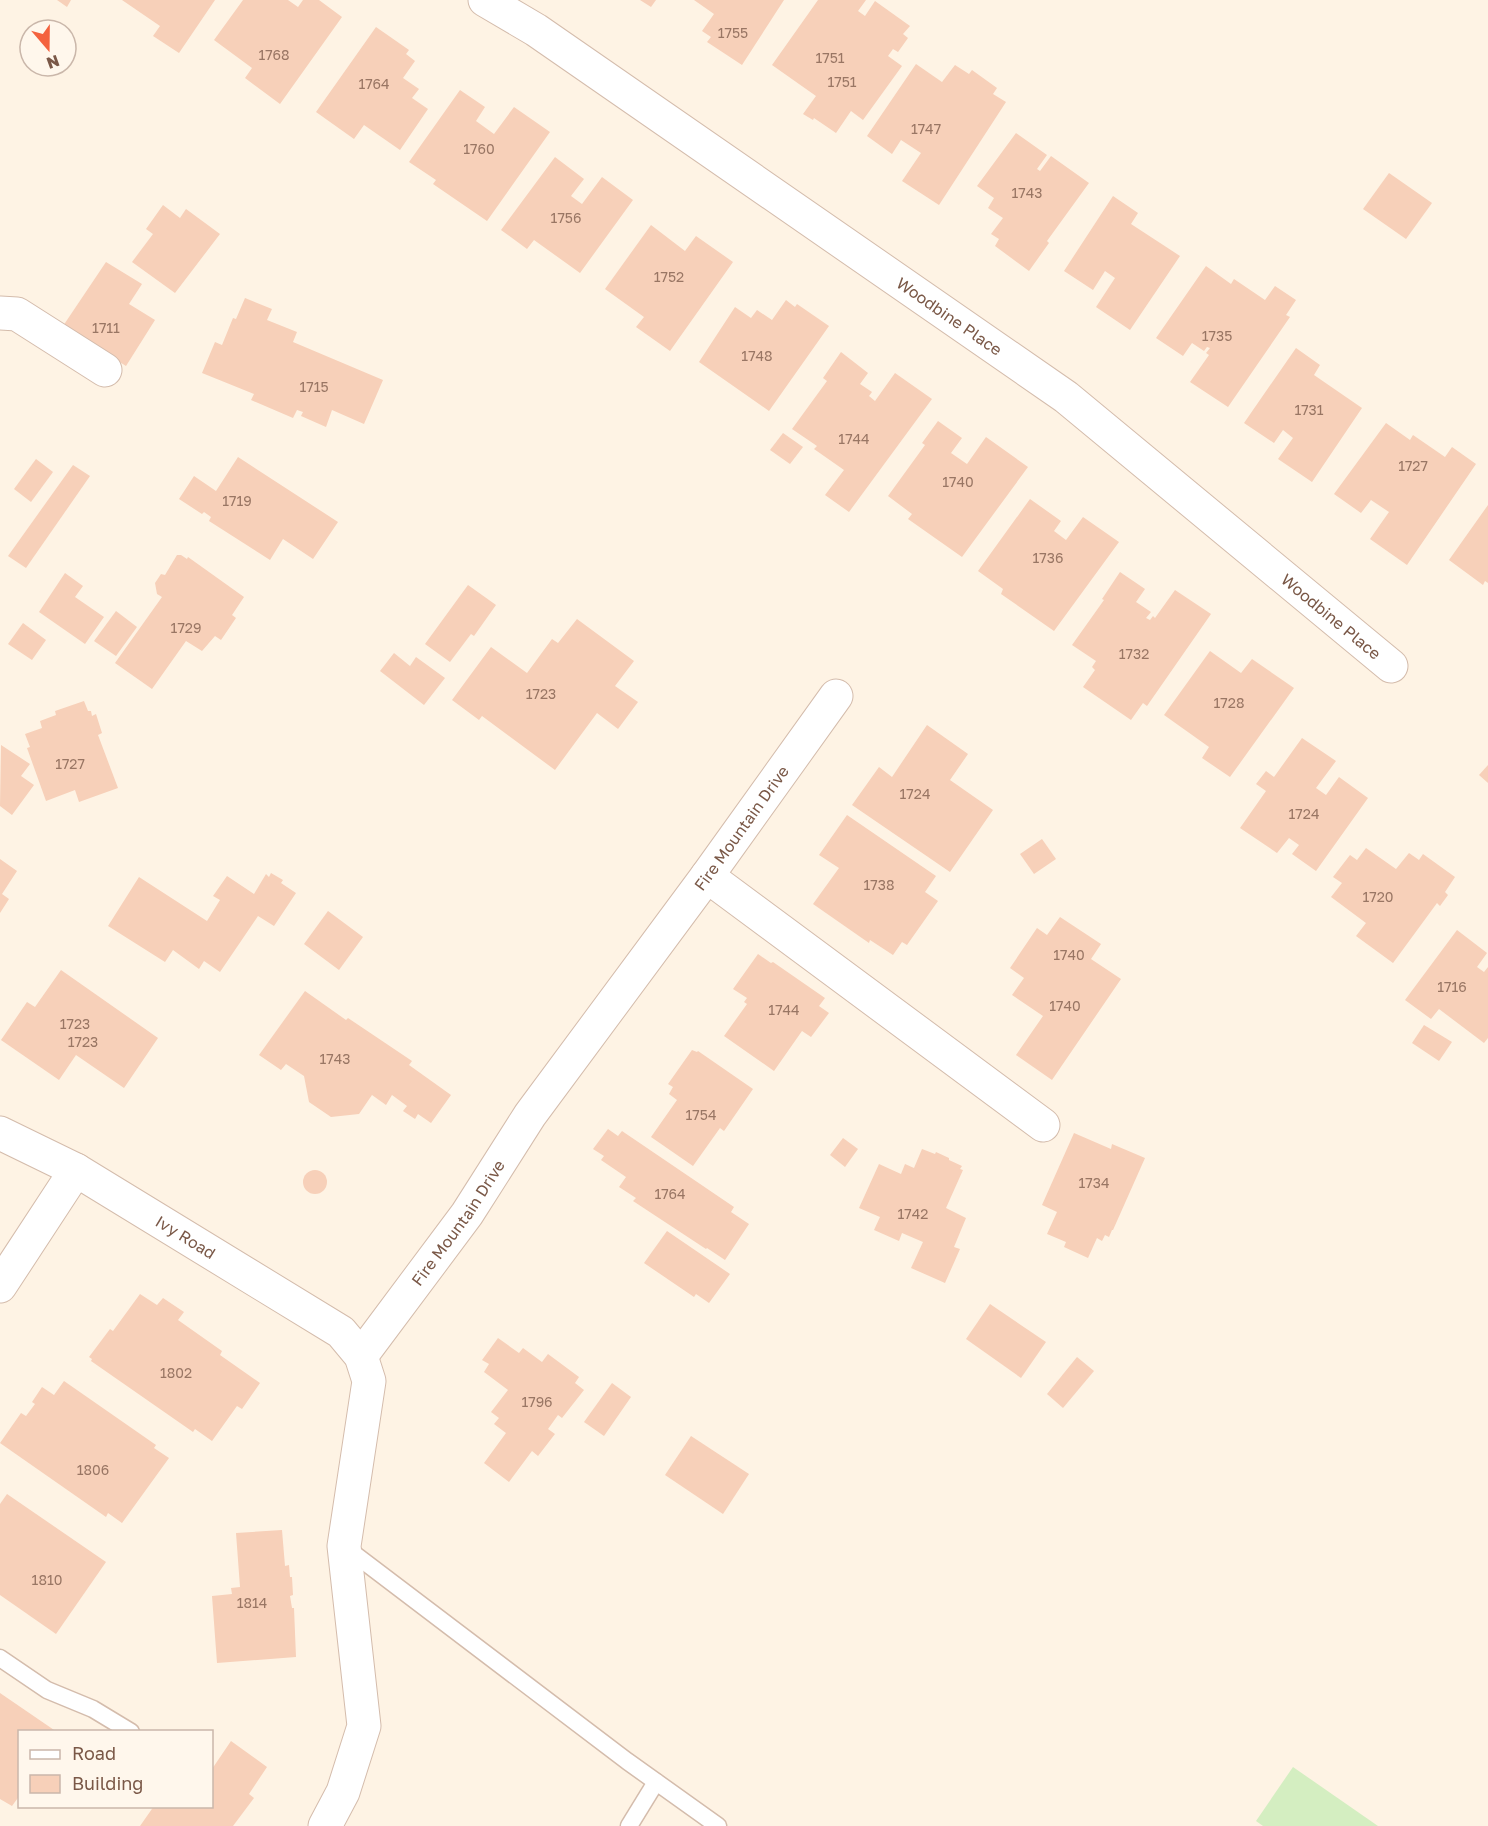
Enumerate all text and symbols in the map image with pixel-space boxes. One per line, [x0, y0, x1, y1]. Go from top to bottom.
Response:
north arrow [18, 18, 78, 78]
house number: 1755 [718, 24, 748, 41]
house number: 1768 [258, 46, 290, 63]
house number: 1751 [815, 49, 845, 66]
text: N [44, 51, 62, 74]
house number: 1751 [827, 73, 857, 90]
house number: 1764 [358, 75, 390, 92]
house number: 1747 [911, 120, 941, 137]
house number: 1760 [463, 140, 495, 157]
house number: 1743 [1012, 184, 1042, 201]
house number: 1756 [551, 209, 581, 226]
house number: 1752 [654, 268, 684, 285]
street label: Woodbine Place [893, 273, 1006, 360]
house number: 1711 [92, 319, 120, 336]
house number: 1735 [1202, 327, 1232, 344]
house number: 1748 [741, 347, 773, 364]
house number: 1715 [299, 378, 329, 395]
house number: 1731 [1294, 401, 1324, 418]
house number: 1744 [838, 430, 870, 447]
house number: 1727 [1398, 457, 1428, 474]
house number: 1740 [942, 473, 974, 490]
house number: 1719 [222, 492, 252, 509]
house number: 1736 [1033, 549, 1063, 566]
street label: Woodbine Place [1277, 569, 1385, 664]
house number: 1729 [171, 619, 201, 636]
house number: 1732 [1119, 645, 1149, 662]
house number: 1723 [526, 685, 556, 702]
house number: 1728 [1214, 694, 1244, 711]
house number: 1727 [55, 755, 85, 772]
street label: Fire Mountain Drive [690, 762, 793, 894]
house number: 1724 [900, 785, 930, 802]
house number: 1724 [1289, 805, 1319, 822]
house number: 1738 [864, 876, 894, 893]
house number: 1720 [1362, 888, 1394, 905]
house number: 1740 [1053, 946, 1085, 963]
house number: 1716 [1437, 978, 1467, 995]
house number: 1740 [1049, 997, 1081, 1014]
house number: 1744 [768, 1001, 800, 1018]
house number: 1723 [60, 1015, 90, 1032]
house number: 1723 [68, 1033, 98, 1050]
house number: 1743 [320, 1050, 350, 1067]
house number: 1754 [686, 1106, 716, 1123]
street label: Fire Mountain Drive [407, 1156, 509, 1290]
house number: 1734 [1079, 1174, 1109, 1191]
house number: 1764 [654, 1185, 686, 1202]
house number: 1742 [898, 1205, 928, 1222]
street label: Ivy Road [152, 1211, 219, 1263]
house number: 1802 [160, 1364, 192, 1381]
house number: 1796 [521, 1393, 553, 1410]
house number: 1806 [77, 1461, 109, 1478]
house number: 1810 [32, 1571, 62, 1588]
house number: 1814 [237, 1594, 267, 1611]
legend [18, 1730, 213, 1808]
text: Road [72, 1742, 116, 1764]
text: Building [72, 1772, 143, 1794]

